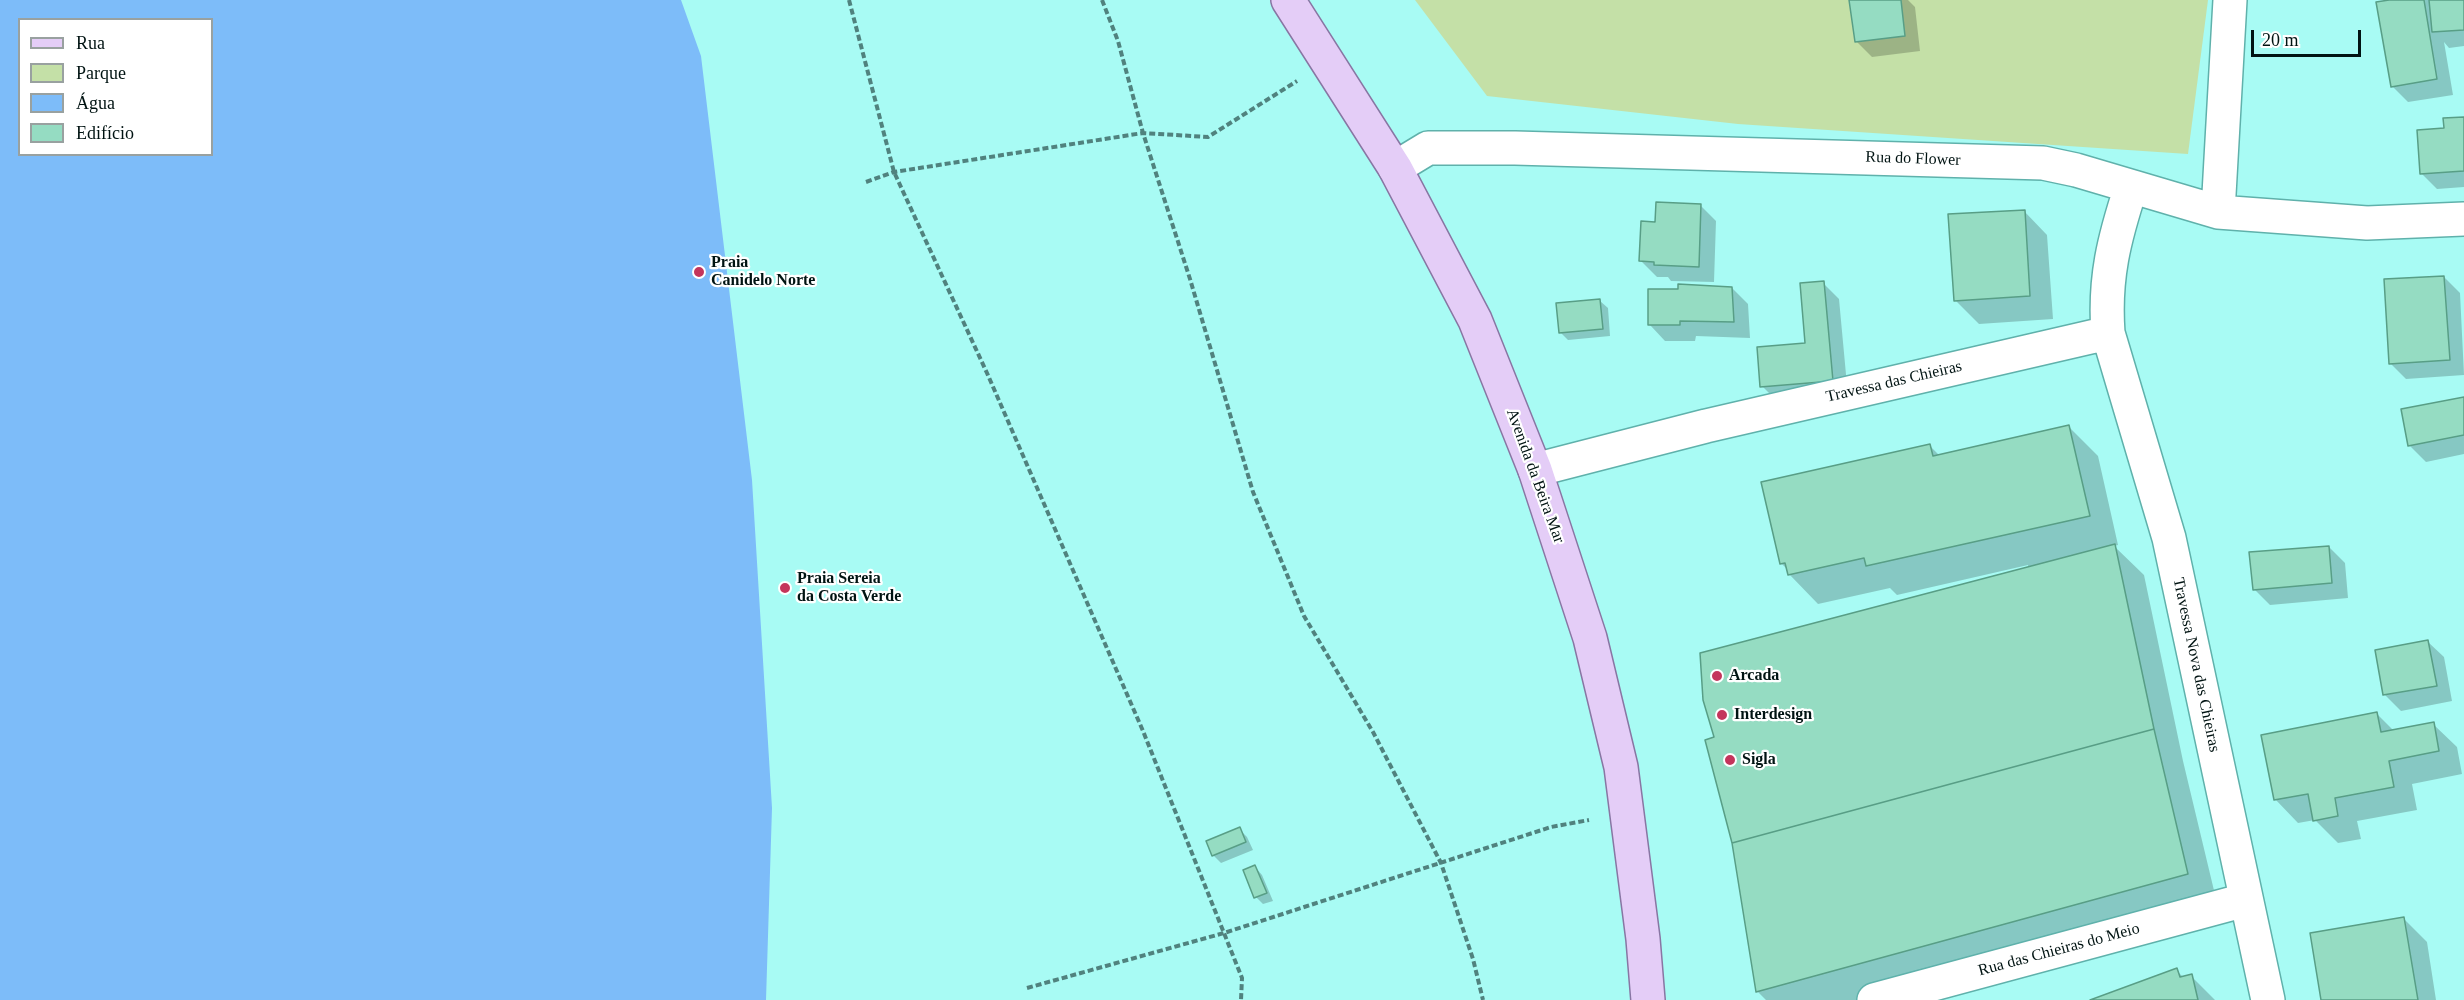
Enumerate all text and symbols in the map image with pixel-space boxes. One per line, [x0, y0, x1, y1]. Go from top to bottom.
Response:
legend [18, 18, 213, 156]
scale bar [2254, 18, 2364, 56]
text: 20 m [2262, 30, 2299, 50]
text: Rua [76, 33, 105, 53]
text: Parque [76, 63, 126, 83]
text: Água [76, 93, 115, 113]
text: Edifício [76, 123, 134, 143]
street label: Rua do Flower [1865, 148, 1961, 170]
place label: Praia Canidelo Norte [711, 253, 815, 291]
marker: Praia Canidelo Norte [692, 265, 706, 279]
street label: Travessa das Chieiras [1824, 357, 1964, 407]
street label: Avenida da Beira Mar [1502, 406, 1568, 546]
place label: Praia Sereia da Costa Verde [797, 569, 901, 607]
street label: Travessa Nova das Chieiras [2168, 576, 2224, 754]
marker: Praia Sereia da Costa Verde [778, 581, 792, 595]
place label: Arcada [1729, 666, 1779, 686]
marker: Arcada [1710, 669, 1724, 683]
place label: Interdesign [1734, 705, 1812, 725]
marker: Interdesign [1715, 708, 1729, 722]
place label: Sigla [1742, 750, 1776, 770]
marker: Sigla [1723, 753, 1737, 767]
street label: Rua das Chieiras do Meio [1976, 919, 2142, 981]

